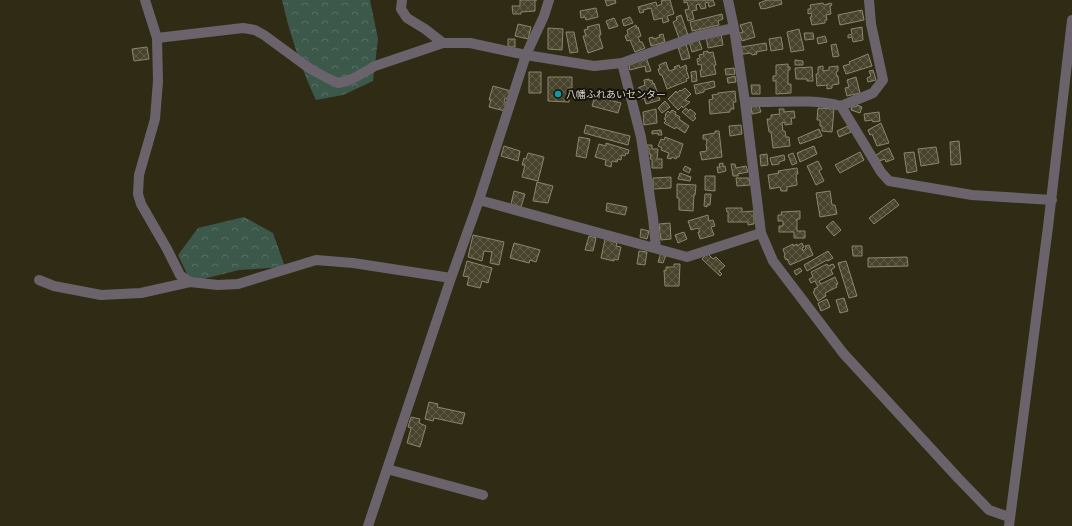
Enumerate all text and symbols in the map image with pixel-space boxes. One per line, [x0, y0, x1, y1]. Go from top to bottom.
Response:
place label: 八幡ふれあいセンター [566, 87, 666, 101]
marker: 八幡ふれあいセンター [553, 89, 563, 99]

